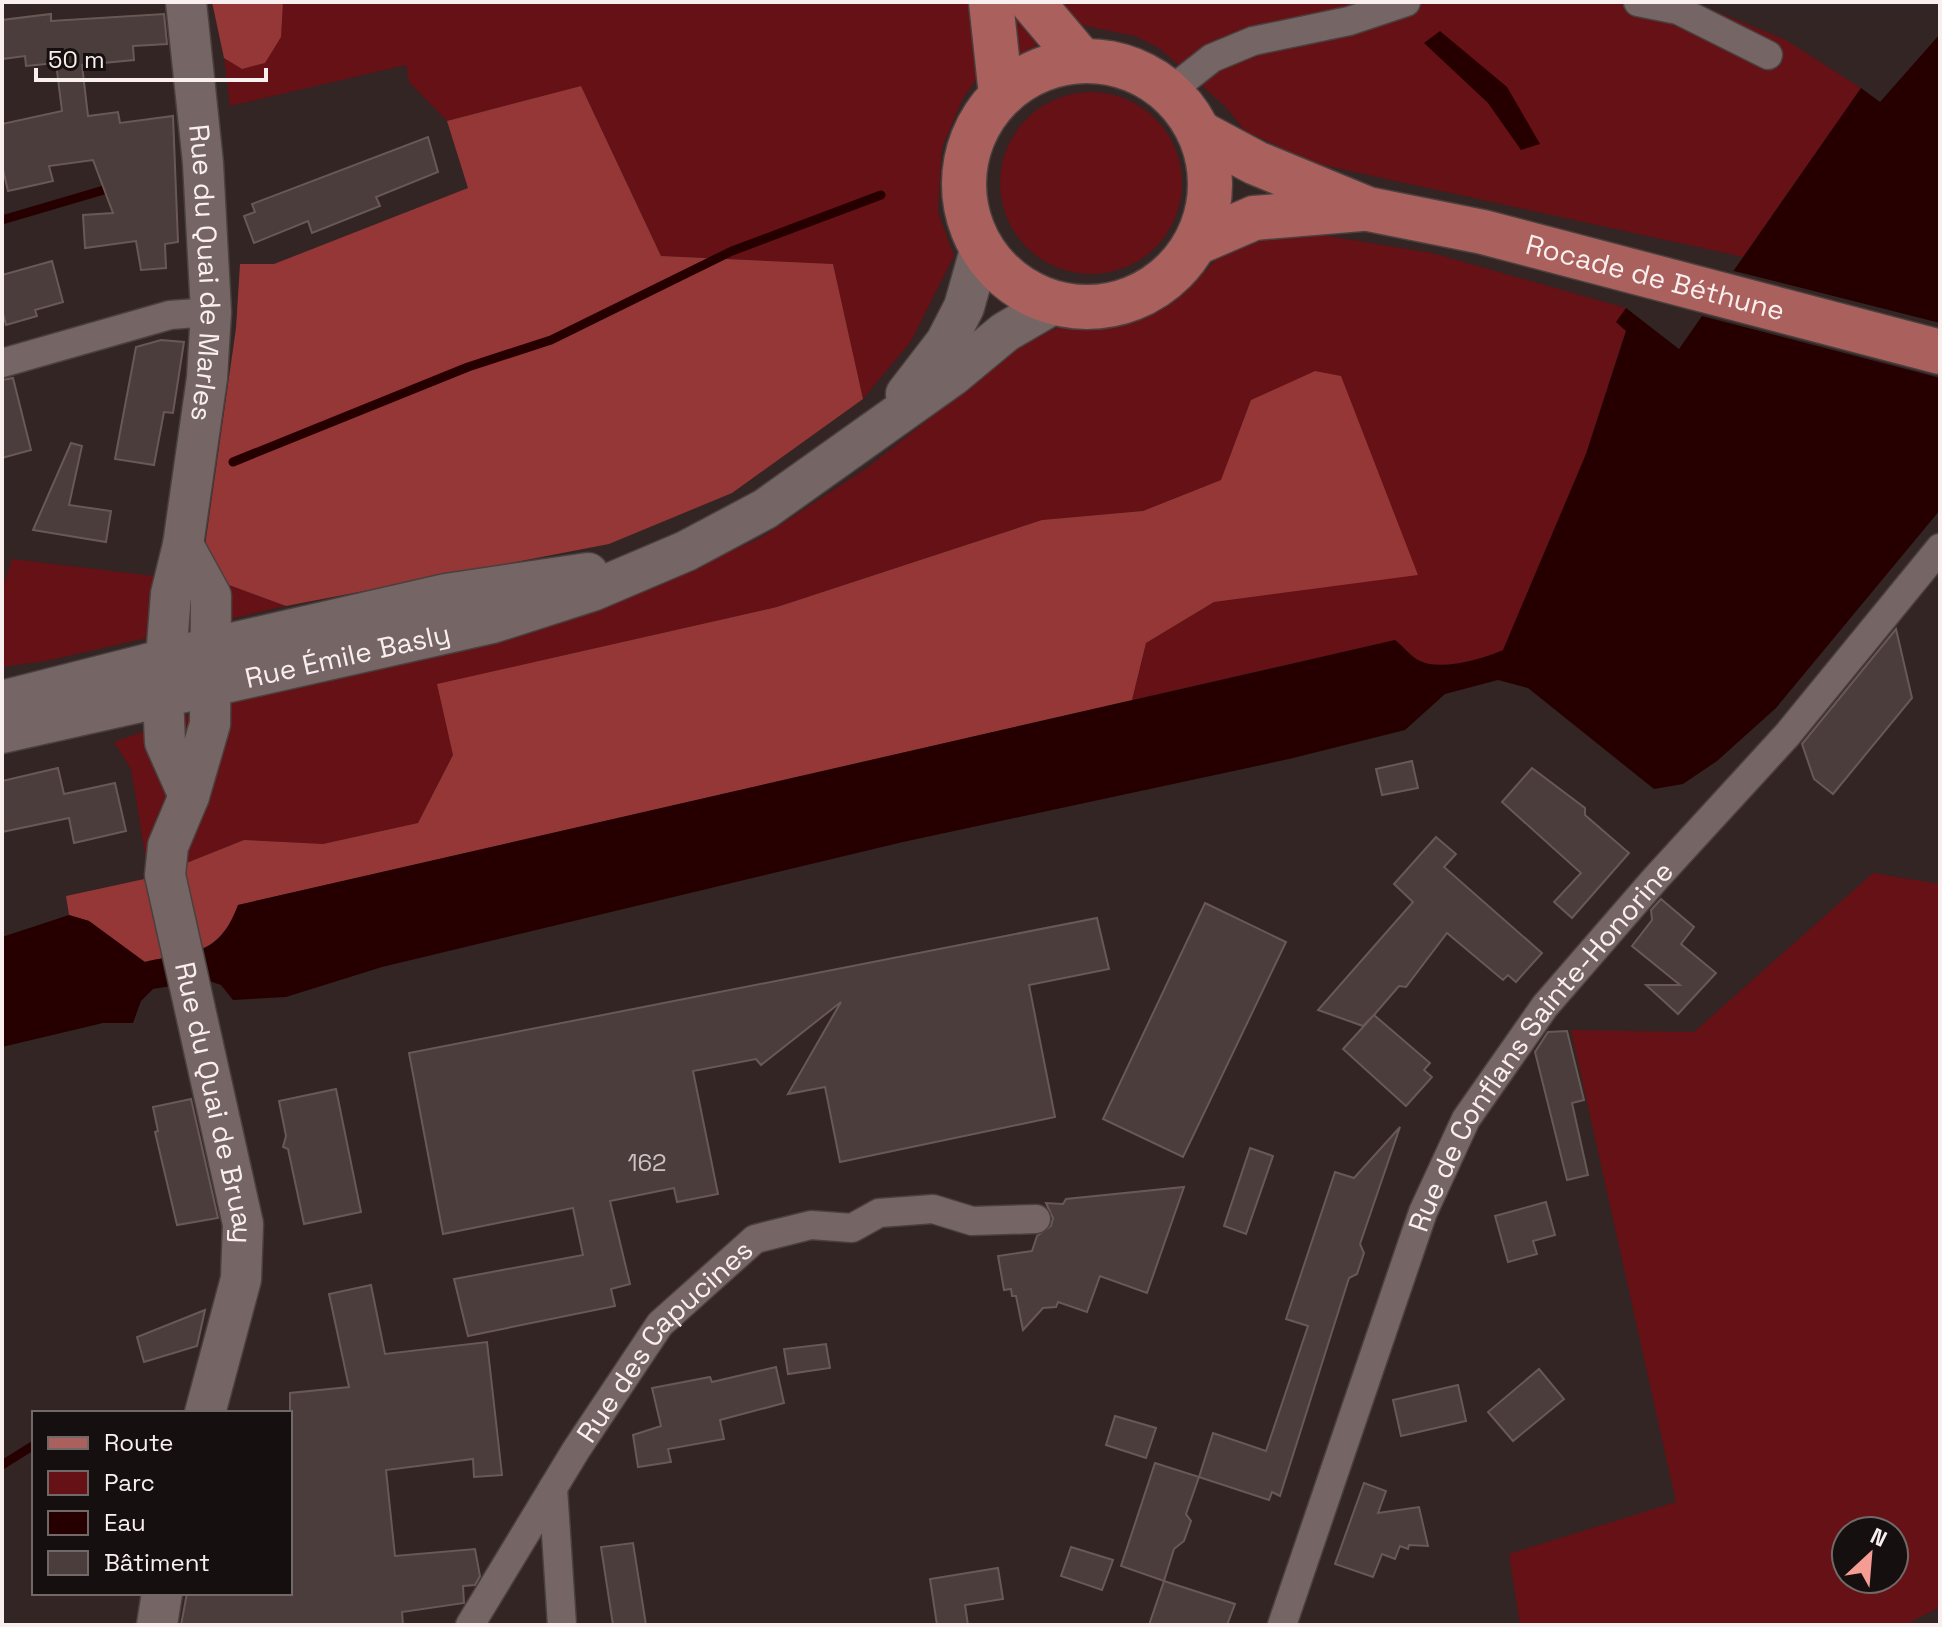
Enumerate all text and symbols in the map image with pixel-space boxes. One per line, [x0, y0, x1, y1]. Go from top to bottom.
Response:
scale bar [36, 32, 266, 82]
text: 50 m [48, 44, 105, 75]
street label: Rue du Quai de Marles [181, 122, 229, 424]
street label: Rocade de Béthune [1522, 226, 1789, 328]
street label: Rue Émile Basly [241, 615, 453, 696]
street label: Rue de Conflans Sainte-Honorine [1400, 853, 1681, 1236]
street label: Rue du Quai de Bruay [167, 958, 261, 1244]
house number: 162 [627, 1147, 667, 1178]
street label: Rue des Capucines [568, 1232, 760, 1449]
legend [32, 1411, 292, 1595]
text: Route [104, 1427, 173, 1458]
text: Parc [104, 1467, 155, 1498]
text: Eau [104, 1507, 146, 1538]
north arrow [1830, 1515, 1910, 1595]
text: N [1866, 1521, 1892, 1553]
text: Bâtiment [104, 1547, 210, 1578]

